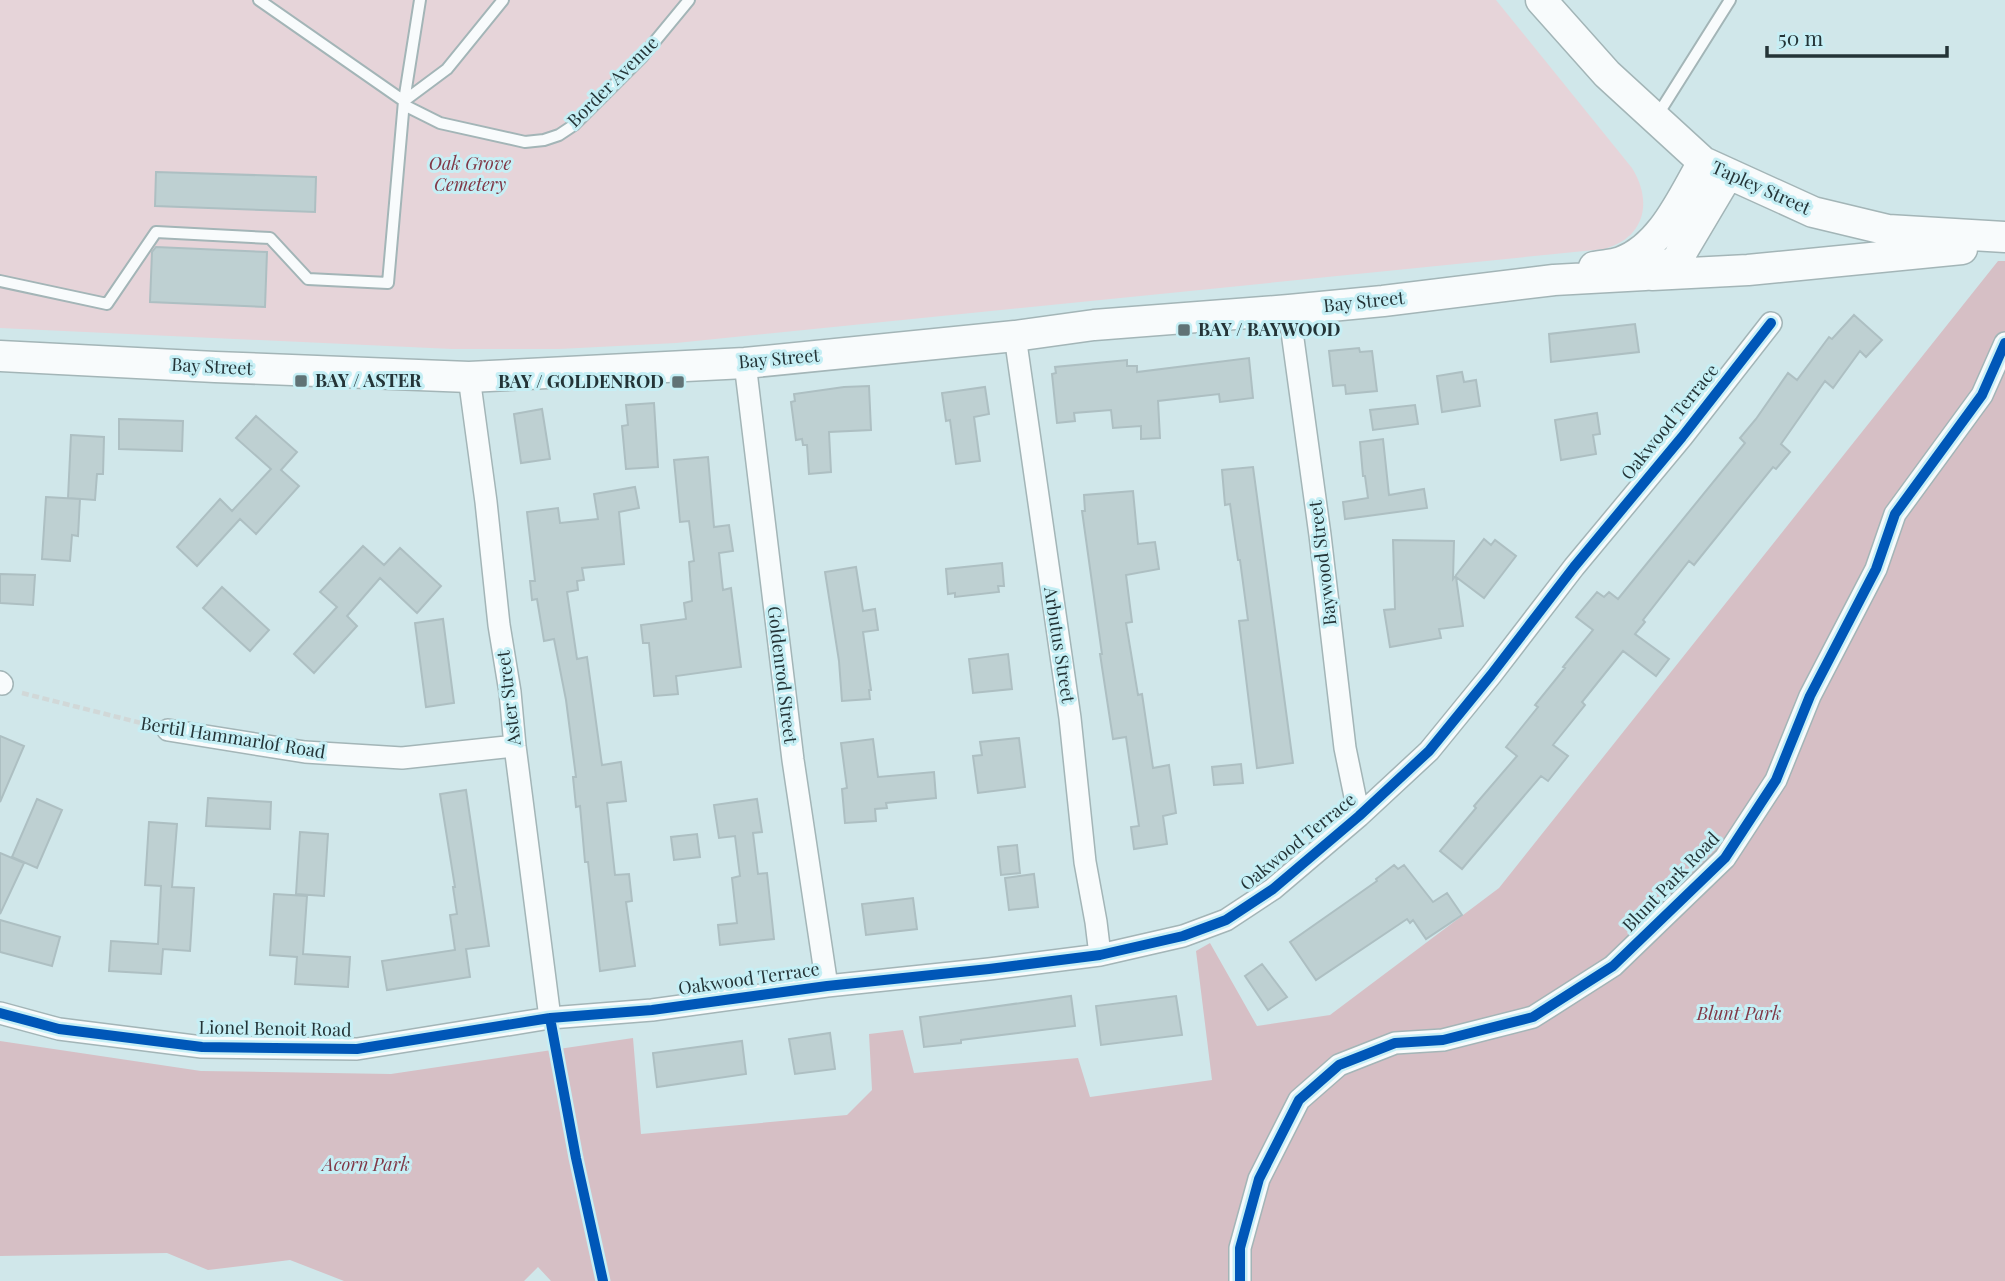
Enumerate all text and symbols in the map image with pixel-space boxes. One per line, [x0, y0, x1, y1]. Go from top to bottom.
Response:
scale bar [1767, 14, 1947, 58]
text: 50 m [1778, 23, 1824, 51]
street label: Border Avenue [562, 31, 663, 132]
park label: Oak Grove Cemetery [429, 151, 512, 196]
street label: Tapley Street [1708, 155, 1815, 220]
street label: Bay Street [1322, 285, 1406, 317]
place label: BAY / BAYWOOD [1198, 317, 1341, 341]
marker: BAY / BAYWOOD [1176, 322, 1192, 338]
street label: Bay Street [737, 342, 821, 374]
street label: Bay Street [171, 352, 254, 380]
street label: Oakwood Terrace [1615, 358, 1723, 484]
place label: BAY / ASTER [315, 368, 422, 392]
place label: BAY / GOLDENROD [498, 369, 664, 393]
marker: BAY / ASTER [293, 373, 309, 389]
marker: BAY / GOLDENROD [670, 374, 686, 390]
street label: Baywood Street [1302, 499, 1342, 627]
street label: Arbutus Street [1039, 584, 1081, 705]
street label: Goldenrod Street [763, 605, 803, 746]
street label: Aster Street [490, 649, 526, 748]
street label: Bertil Hammarlof Road [139, 711, 328, 764]
street label: Oakwood Terrace [1234, 787, 1360, 895]
street label: Blunt Park Road [1616, 826, 1724, 936]
street label: Oakwood Terrace [677, 956, 821, 1000]
park label: Blunt Park [1696, 1001, 1781, 1025]
street label: Lionel Benoit Road [198, 1015, 352, 1041]
park label: Acorn Park [320, 1152, 410, 1176]

